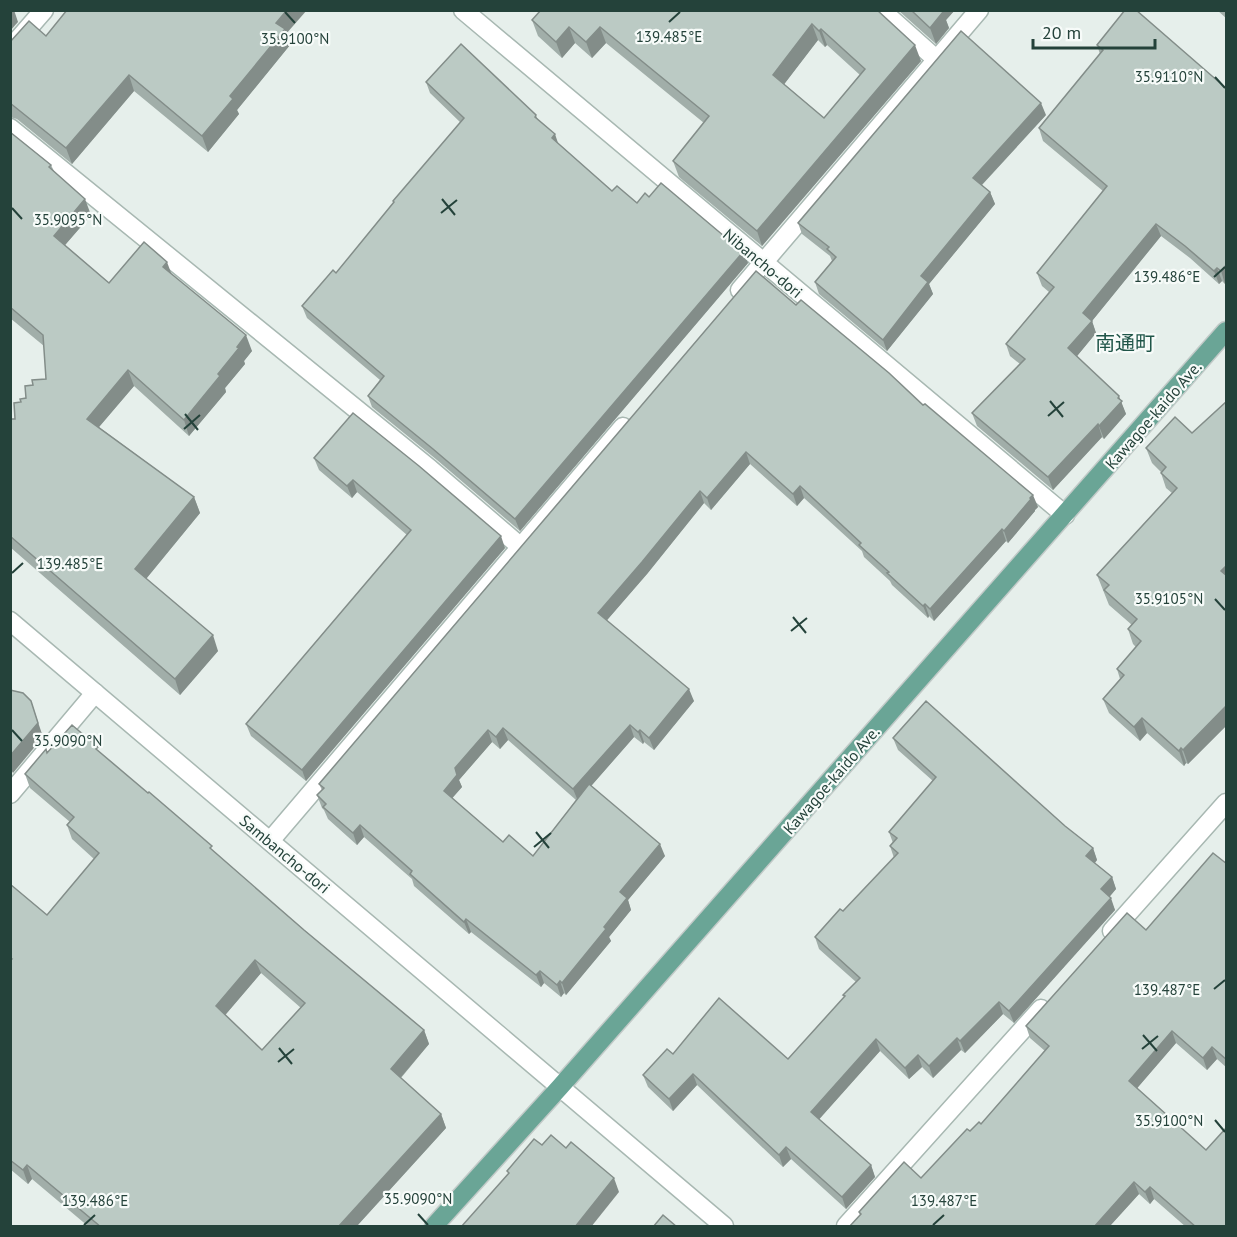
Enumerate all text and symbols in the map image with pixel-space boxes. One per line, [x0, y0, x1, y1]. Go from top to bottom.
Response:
scale bar [1033, 12, 1154, 50]
text: 20 m [1042, 21, 1081, 44]
text: 139.485°E [636, 27, 702, 46]
text: 35.9100°N [261, 29, 329, 48]
text: 35.9110°N [1135, 67, 1203, 86]
text: 35.9095°N [34, 210, 102, 229]
street label: Nibancho-dori [719, 224, 807, 302]
text: 139.486°E [1134, 267, 1200, 286]
district label: 南通町 [1095, 330, 1155, 356]
street label: Kawagoe-kaido Ave. [1101, 357, 1205, 473]
text: 139.485°E [37, 554, 103, 573]
text: 35.9105°N [1135, 589, 1203, 608]
street label: Kawagoe-kaido Ave. [779, 722, 883, 838]
text: 35.9090°N [34, 731, 102, 750]
street label: Sambancho-dori [236, 810, 334, 898]
text: 139.487°E [1134, 980, 1200, 999]
text: 35.9100°N [1135, 1111, 1203, 1130]
text: 35.9090°N [384, 1189, 452, 1208]
text: 139.486°E [62, 1191, 128, 1210]
text: 139.487°E [911, 1191, 977, 1210]

